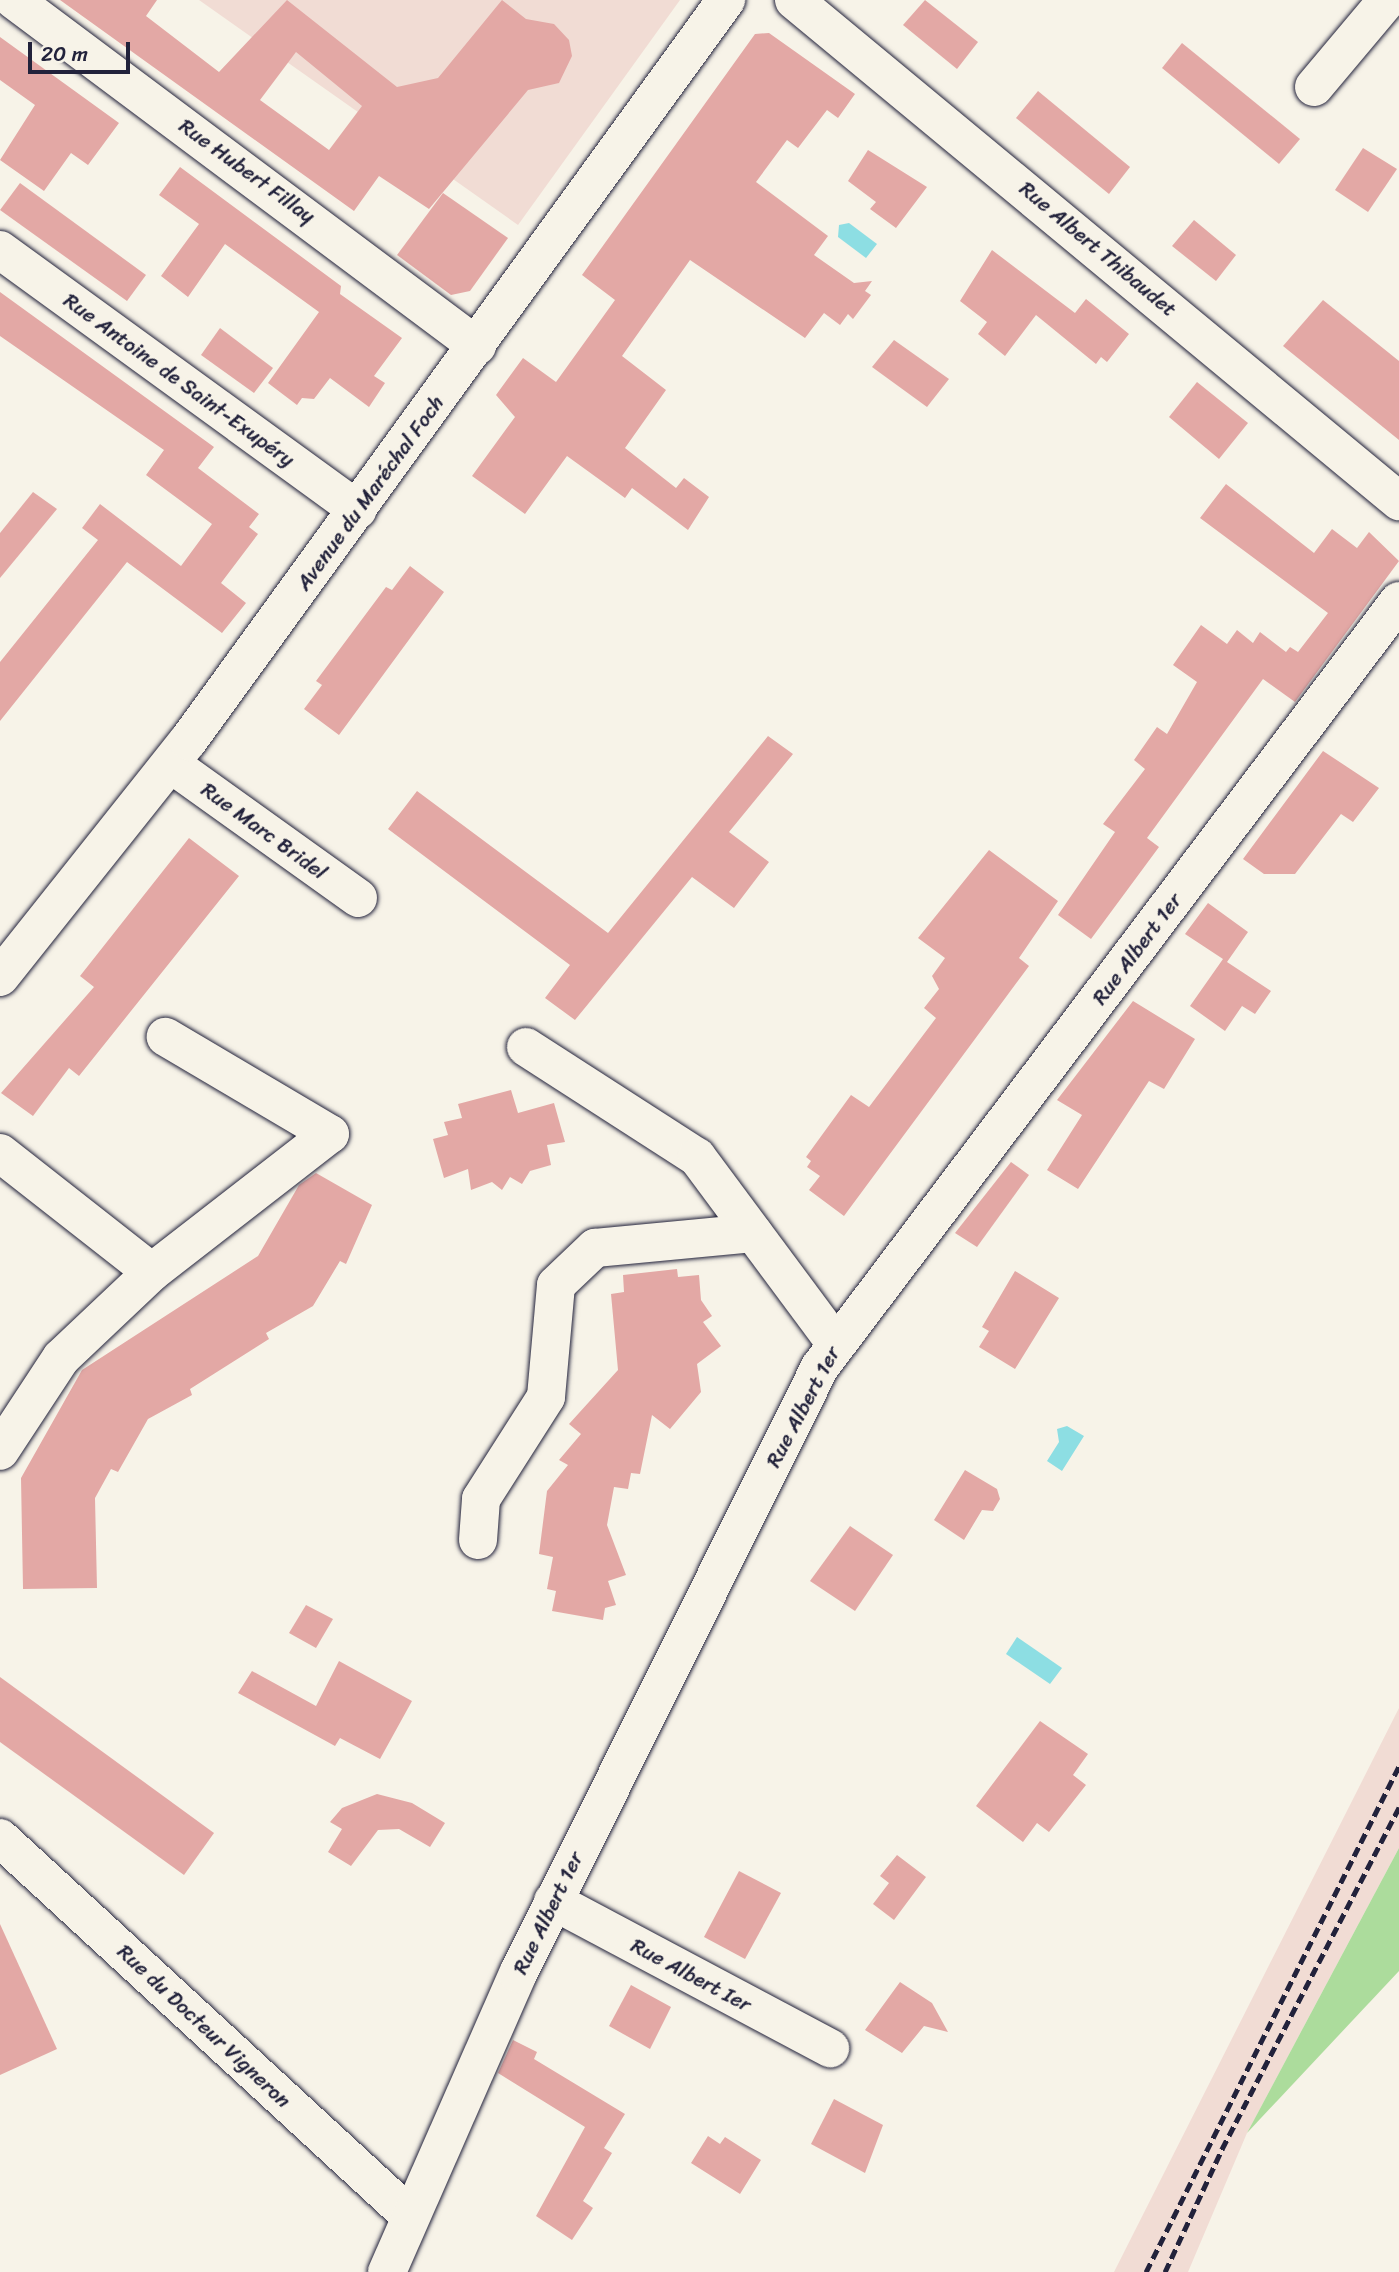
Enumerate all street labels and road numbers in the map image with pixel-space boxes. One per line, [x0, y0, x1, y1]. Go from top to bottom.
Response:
street label: Rue Hubert Fillay [174, 113, 320, 229]
street label: Rue Albert Thibaudet [1014, 176, 1182, 322]
street label: Rue Antoine de Saint-Exupéry [58, 288, 300, 472]
street label: Avenue du Maréchal Foch [291, 391, 449, 595]
street label: Rue Marc Bridel [197, 777, 331, 885]
street label: Rue Albert 1er [1087, 888, 1187, 1010]
street label: Rue Albert 1er [760, 1342, 846, 1472]
street label: Rue Albert 1er [507, 1847, 589, 1979]
street label: Rue Albert Ier [626, 1933, 756, 2017]
street label: Rue du Docteur Vigneron [112, 1939, 296, 2113]

